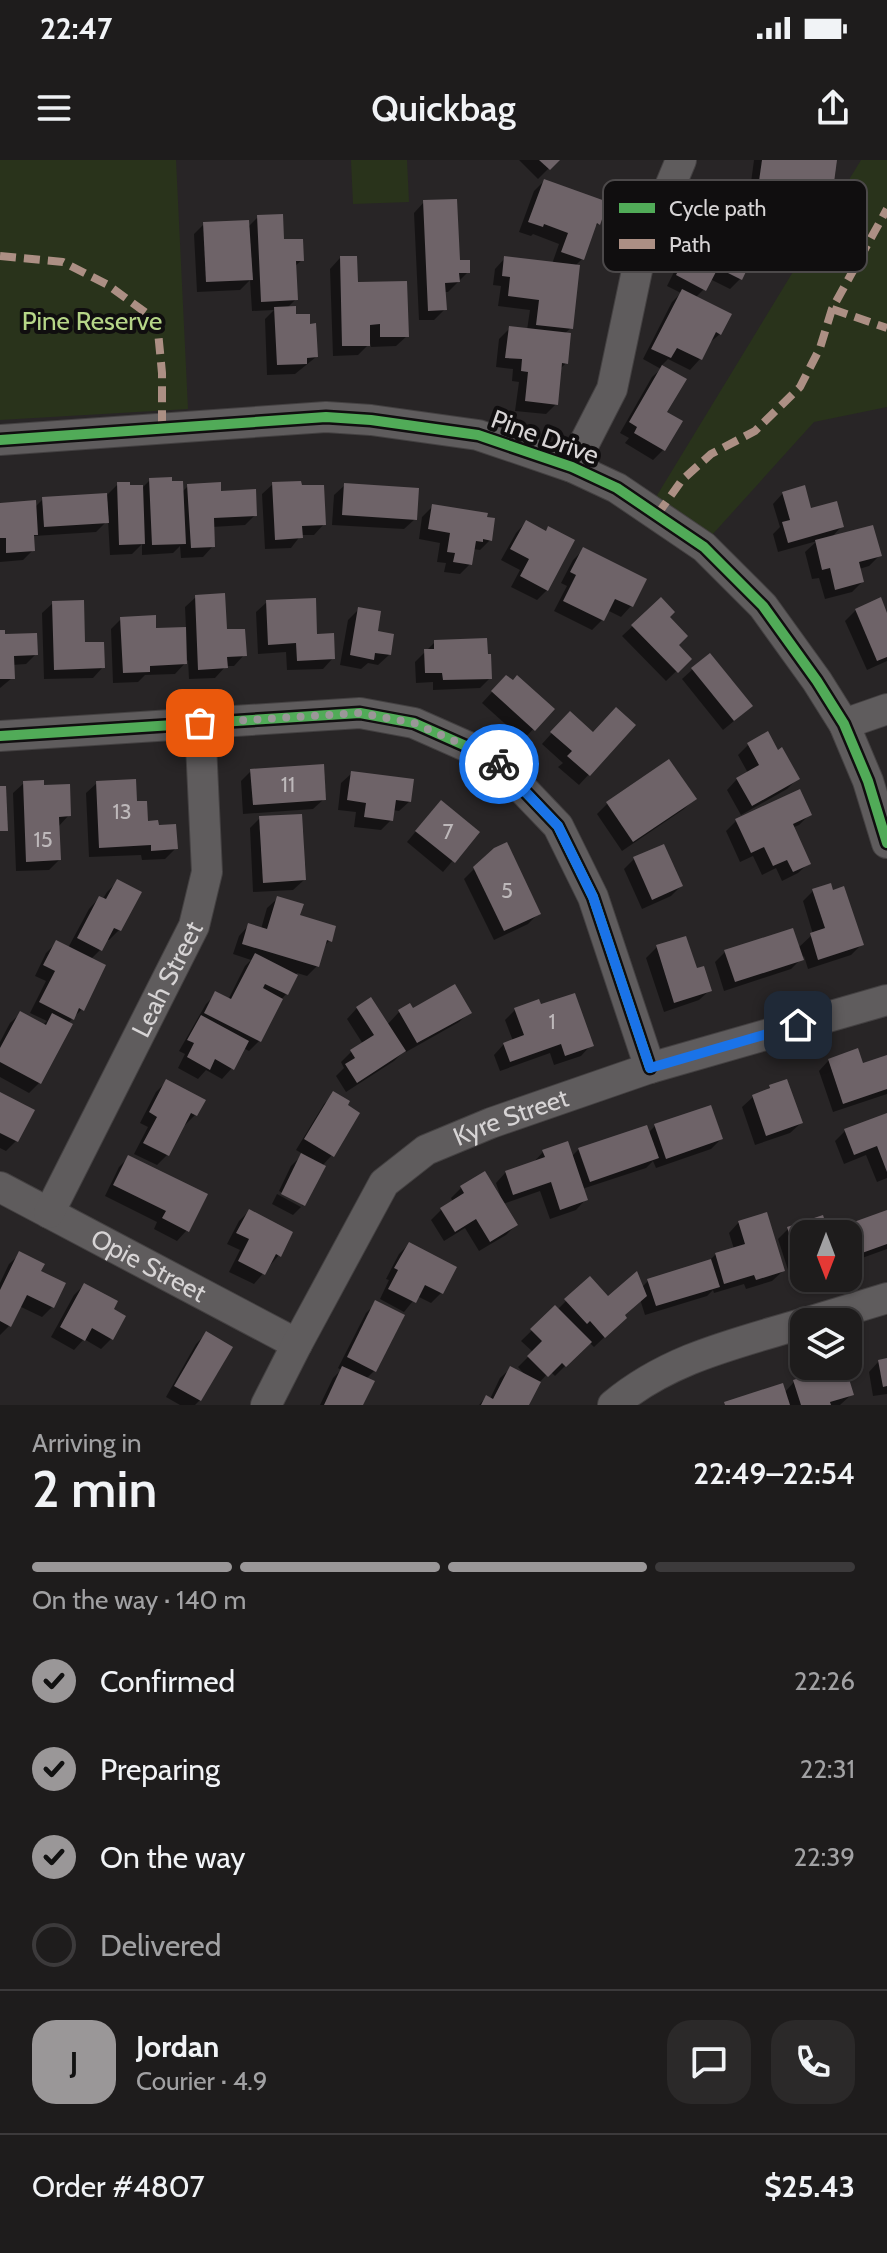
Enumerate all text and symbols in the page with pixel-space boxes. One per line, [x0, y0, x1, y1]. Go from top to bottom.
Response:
text: 22:47 [40, 10, 112, 47]
icon: menu [32, 86, 76, 130]
text: Quickbag [371, 86, 516, 130]
icon: share [811, 86, 855, 130]
legend [603, 180, 867, 272]
text: Cycle path [669, 195, 767, 222]
text: Path [669, 231, 711, 258]
park label: Pine Reserve [22, 305, 162, 337]
street label: Pine Drive [487, 403, 603, 471]
pin [166, 689, 234, 757]
icon: bag [178, 701, 222, 745]
courier [459, 724, 539, 804]
icon: bike [477, 742, 521, 786]
house number: 11 [281, 771, 295, 798]
house number: 13 [112, 798, 132, 825]
house number: 7 [442, 818, 454, 845]
house number: 15 [33, 826, 53, 853]
house number: 5 [501, 877, 513, 904]
street label: Leah Street [125, 916, 210, 1042]
pin [764, 991, 832, 1059]
icon: home [776, 1003, 820, 1047]
house number: 1 [548, 1008, 556, 1035]
street label: Kyre Street [449, 1081, 573, 1153]
north arrow [790, 1220, 862, 1292]
map controls [790, 1220, 862, 1380]
street label: Opie Street [85, 1222, 212, 1309]
button: layers [790, 1308, 862, 1380]
text: Arriving in [32, 1427, 142, 1459]
text: 22:49–22:54 [693, 1455, 855, 1492]
text: 2 min [32, 1457, 157, 1520]
text: On the way · 140 m [32, 1584, 246, 1616]
icon: check [32, 1659, 76, 1703]
text: Confirmed [100, 1663, 235, 1700]
text: 22:26 [794, 1665, 855, 1697]
icon: check [32, 1747, 76, 1791]
text: Preparing [100, 1751, 220, 1788]
text: 22:31 [800, 1753, 855, 1785]
icon: check [32, 1835, 76, 1879]
text: On the way [100, 1839, 245, 1876]
text: 22:39 [794, 1841, 855, 1873]
text: Delivered [100, 1927, 221, 1964]
button: chat [667, 2020, 751, 2104]
button: phone [771, 2020, 855, 2104]
text: Jordan [136, 2028, 219, 2065]
text: J [70, 2044, 78, 2081]
text: Courier · 4.9 [136, 2065, 268, 2097]
text: Order #4807 [32, 2168, 205, 2205]
text: $25.43 [764, 2168, 855, 2205]

